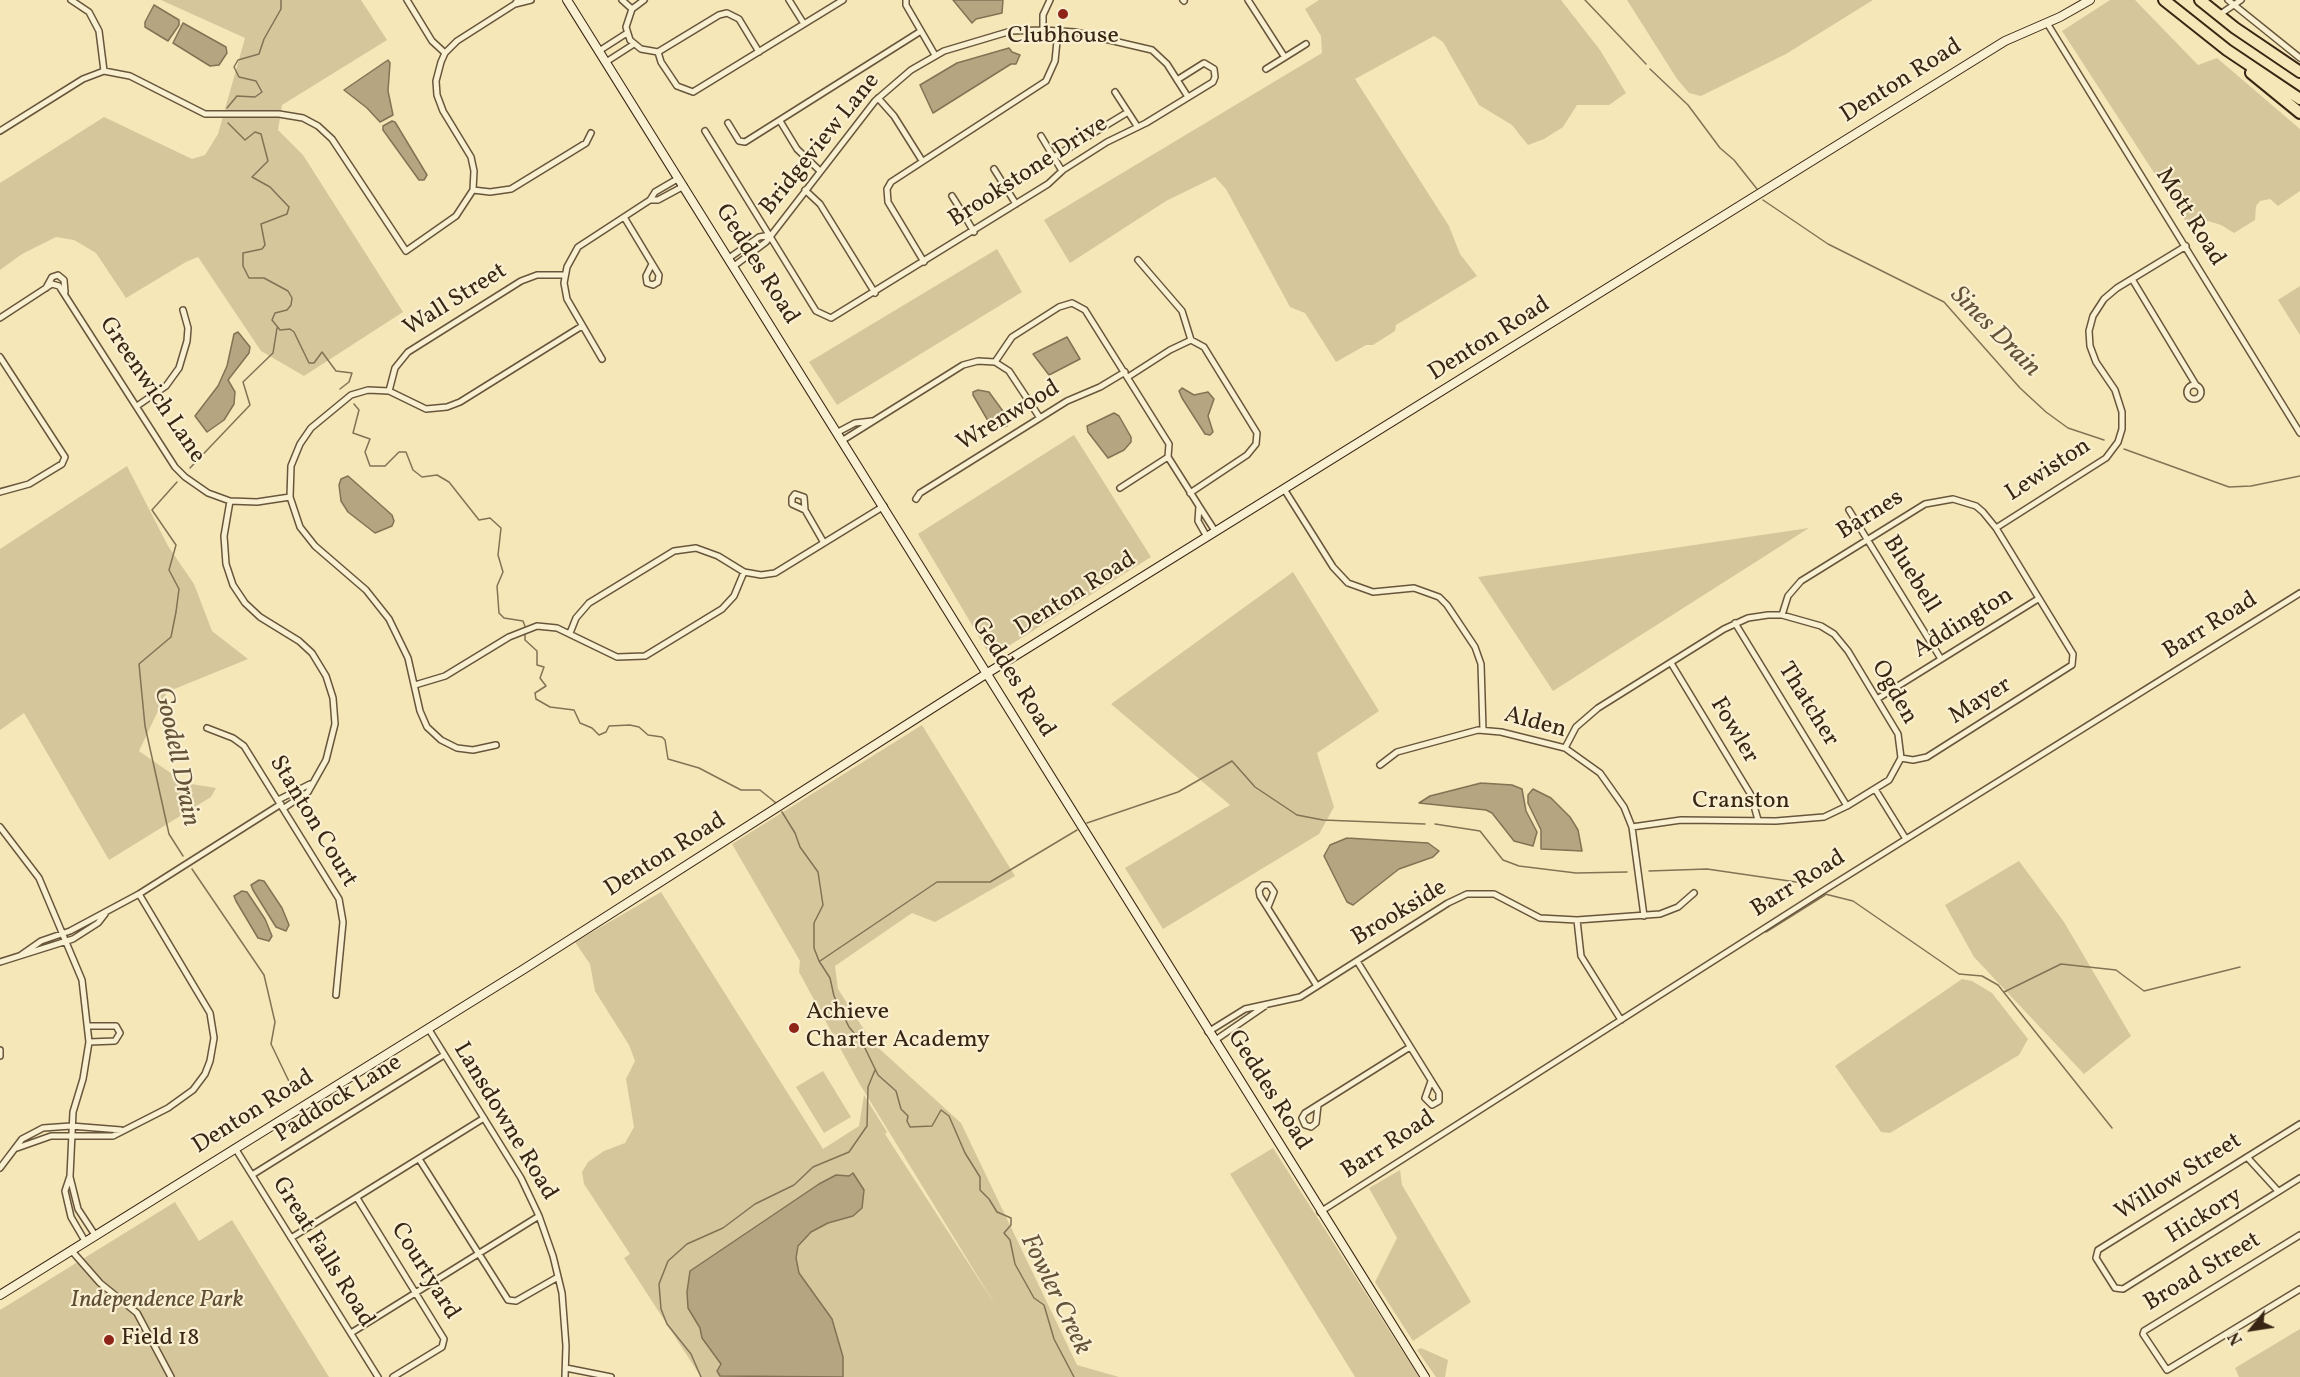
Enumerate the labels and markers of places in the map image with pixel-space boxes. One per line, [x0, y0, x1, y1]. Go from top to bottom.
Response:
marker: Clubhouse [1056, 7, 1070, 21]
place label: Clubhouse [1007, 24, 1119, 52]
place label: Achieve Charter Academy [806, 1000, 990, 1056]
marker: Achieve Charter Academy [787, 1021, 801, 1035]
place label: Field 18 [121, 1326, 199, 1354]
marker: Field 18 [102, 1333, 116, 1347]

